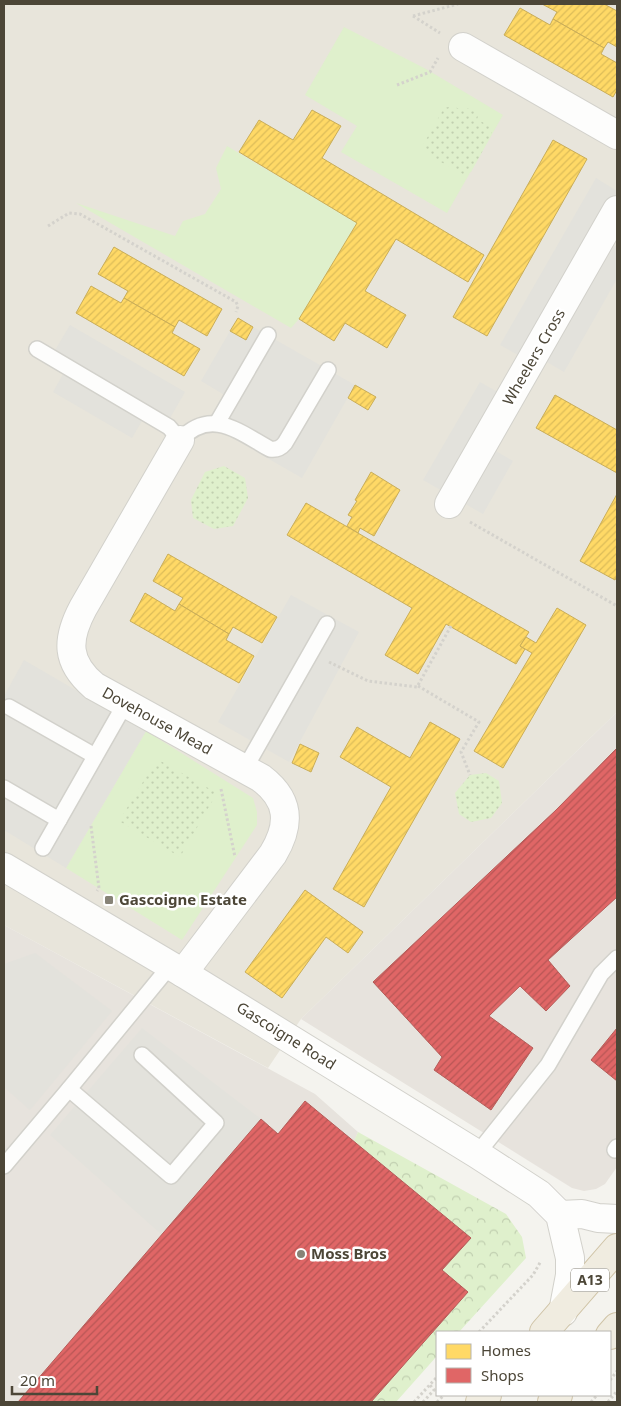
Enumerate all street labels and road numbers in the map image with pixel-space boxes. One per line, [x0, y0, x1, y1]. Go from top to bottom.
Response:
street label: Wheelers Cross [497, 304, 569, 409]
street label: Dovehouse Mead [99, 682, 216, 759]
street label: Gascoigne Road [233, 997, 340, 1074]
road number: A13 [571, 1268, 609, 1292]

